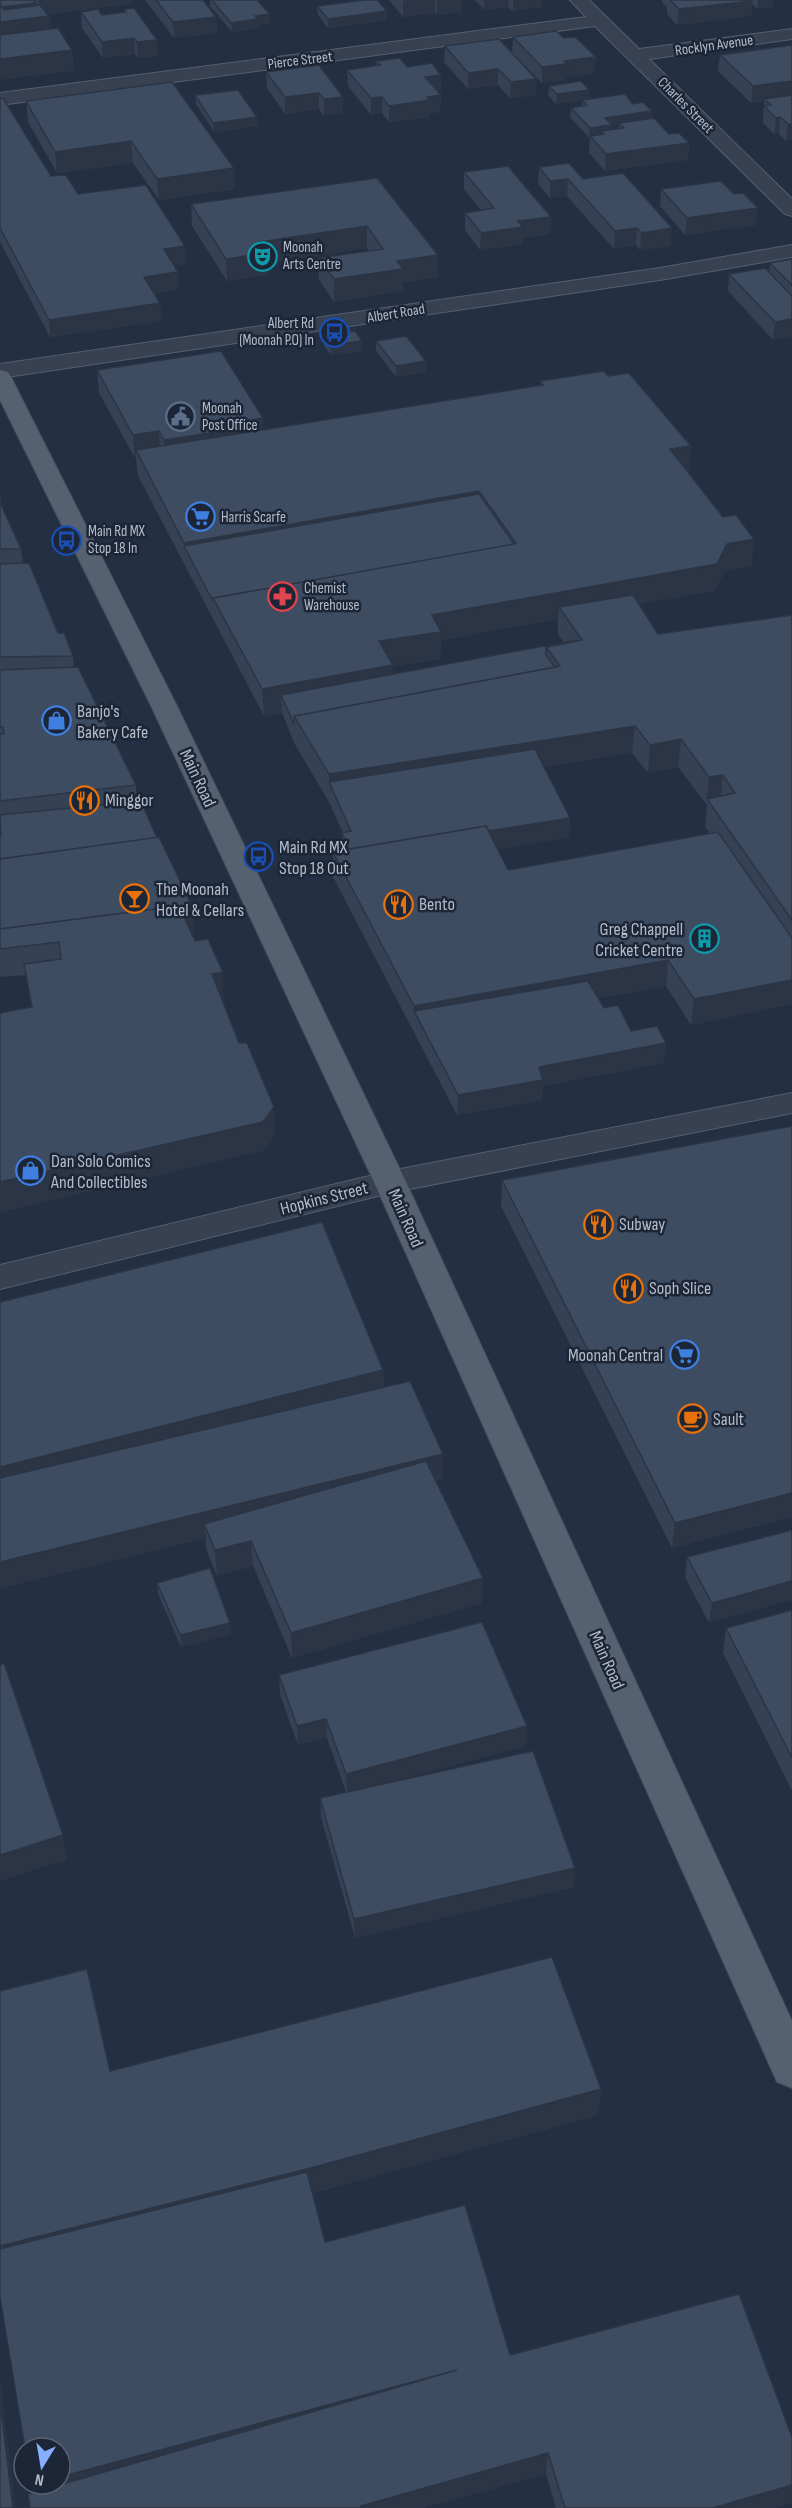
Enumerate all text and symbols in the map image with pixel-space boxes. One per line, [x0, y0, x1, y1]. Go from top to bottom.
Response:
street label: Rocklyn Avenue [674, 31, 754, 60]
street label: Pierce Street [267, 47, 334, 74]
street label: Charles Street [653, 73, 718, 138]
place label: Moonah Arts Centre [282, 238, 341, 274]
theatre icon: Moonah Arts Centre [246, 240, 278, 272]
street label: Albert Road [365, 300, 426, 328]
place label: Albert Rd (Moonah P.O) In [239, 314, 314, 350]
bus stop icon: Albert Rd (Moonah P.O) In [319, 316, 351, 348]
place label: Moonah Post Office [202, 399, 258, 435]
public building icon: Moonah Post Office [165, 401, 197, 433]
supermarket icon: Harris Scarfe [184, 501, 216, 533]
place label: Harris Scarfe [221, 508, 286, 527]
place label: Main Rd MX Stop 18 In [88, 522, 146, 558]
bus stop icon: Main Rd MX Stop 18 In [51, 524, 83, 556]
place label: Chemist Warehouse [304, 579, 360, 615]
pharmacy icon: Chemist Warehouse [267, 581, 299, 613]
place label: Banjo's Bakery Cafe [77, 701, 148, 743]
shop icon: Banjo's Bakery Cafe [40, 705, 72, 737]
street label: Main Road [175, 746, 220, 811]
restaurant icon: Minggor [68, 784, 100, 816]
place label: Minggor [105, 790, 154, 811]
place label: Main Rd MX Stop 18 Out [279, 837, 349, 879]
bus stop icon: Main Rd MX Stop 18 Out [242, 841, 274, 873]
place label: The Moonah Hotel & Cellars [156, 879, 244, 921]
bar icon: The Moonah Hotel & Cellars [119, 883, 151, 915]
restaurant icon: Bento [382, 888, 414, 920]
place label: Bento [419, 894, 455, 915]
place label: Greg Chappell Cricket Centre [595, 919, 683, 961]
building icon: Greg Chappell Cricket Centre [688, 923, 720, 955]
place label: Dan Solo Comics And Collectibles [50, 1151, 151, 1193]
shop icon: Dan Solo Comics And Collectibles [14, 1155, 46, 1187]
street label: Hopkins Street [278, 1177, 370, 1219]
street label: Main Road [383, 1186, 428, 1251]
restaurant icon: Subway [582, 1208, 614, 1240]
place label: Subway [619, 1214, 665, 1235]
restaurant icon: Soph Slice [612, 1272, 644, 1304]
place label: Soph Slice [649, 1278, 711, 1299]
supermarket icon: Moonah Central [668, 1339, 700, 1371]
place label: Moonah Central [568, 1345, 663, 1366]
cafe icon: Sault [676, 1403, 708, 1435]
place label: Sault [713, 1409, 745, 1430]
street label: Main Road [584, 1628, 629, 1693]
north arrow [12, 2436, 72, 2496]
text: N [33, 2469, 45, 2489]

